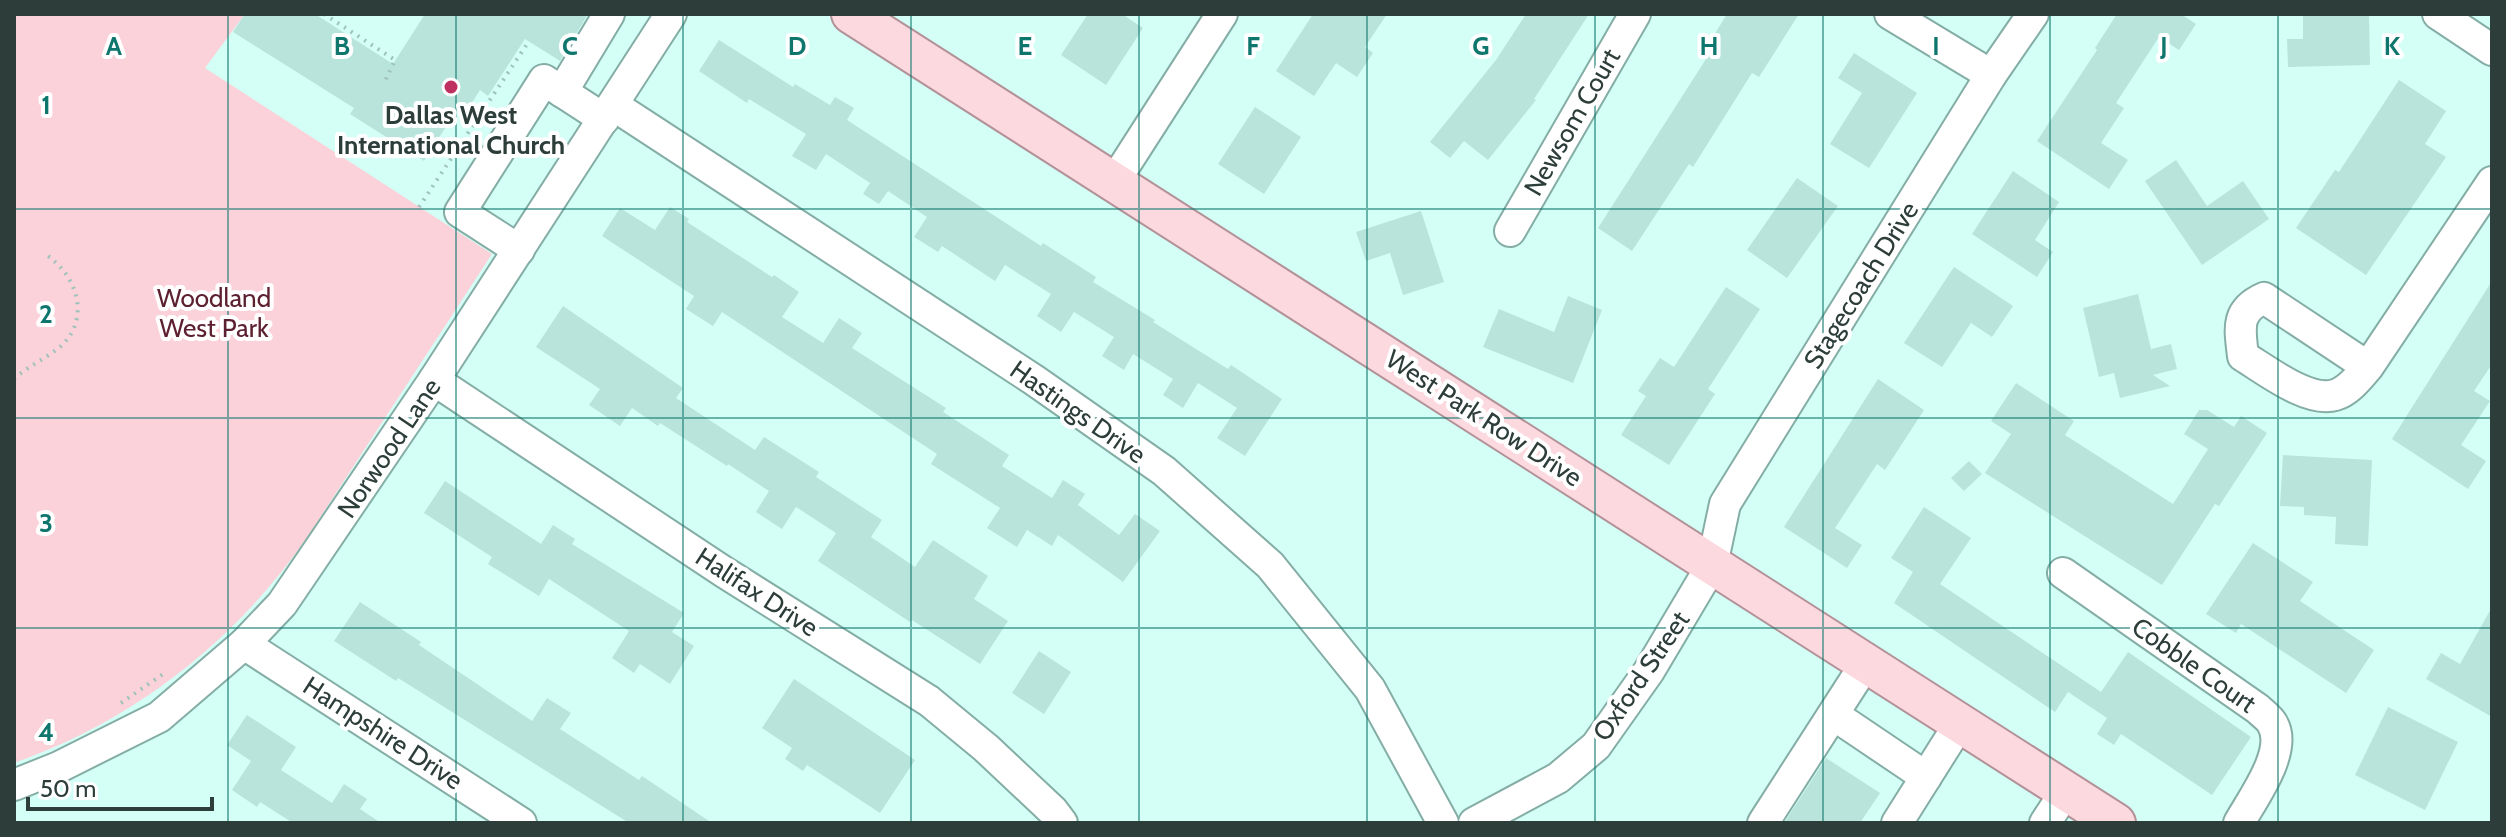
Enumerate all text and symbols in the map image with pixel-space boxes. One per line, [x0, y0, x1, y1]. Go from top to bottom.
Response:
text: A [106, 30, 123, 62]
text: B [334, 30, 350, 62]
text: C [562, 30, 578, 62]
text: D [788, 30, 806, 62]
text: E [1018, 30, 1032, 62]
text: F [1246, 30, 1260, 62]
text: G [1472, 30, 1490, 62]
text: H [1700, 30, 1718, 62]
text: I [1932, 30, 1940, 62]
text: J [2159, 30, 2168, 62]
text: K [2384, 30, 2401, 62]
street label: Newsom Court [1517, 43, 1627, 201]
marker: Dallas West International Church [442, 78, 460, 96]
text: 1 [41, 89, 51, 121]
place label: Dallas West International Church [337, 99, 565, 161]
street label: Stagecoach Drive [1797, 196, 1925, 374]
park label: Woodland West Park [157, 282, 271, 344]
text: 2 [39, 298, 53, 330]
street label: West Park Row Drive [1380, 343, 1588, 493]
street label: Hastings Drive [1004, 354, 1152, 470]
street label: Norwood Lane [331, 372, 447, 524]
text: 3 [39, 507, 53, 539]
street label: Halifax Drive [690, 541, 824, 643]
street label: Oxford Street [1586, 605, 1696, 747]
street label: Cobble Court [2126, 610, 2263, 720]
street label: Hampshire Drive [297, 670, 469, 796]
text: 4 [38, 716, 54, 748]
scale bar [28, 761, 212, 811]
text: 50 m [40, 774, 96, 803]

